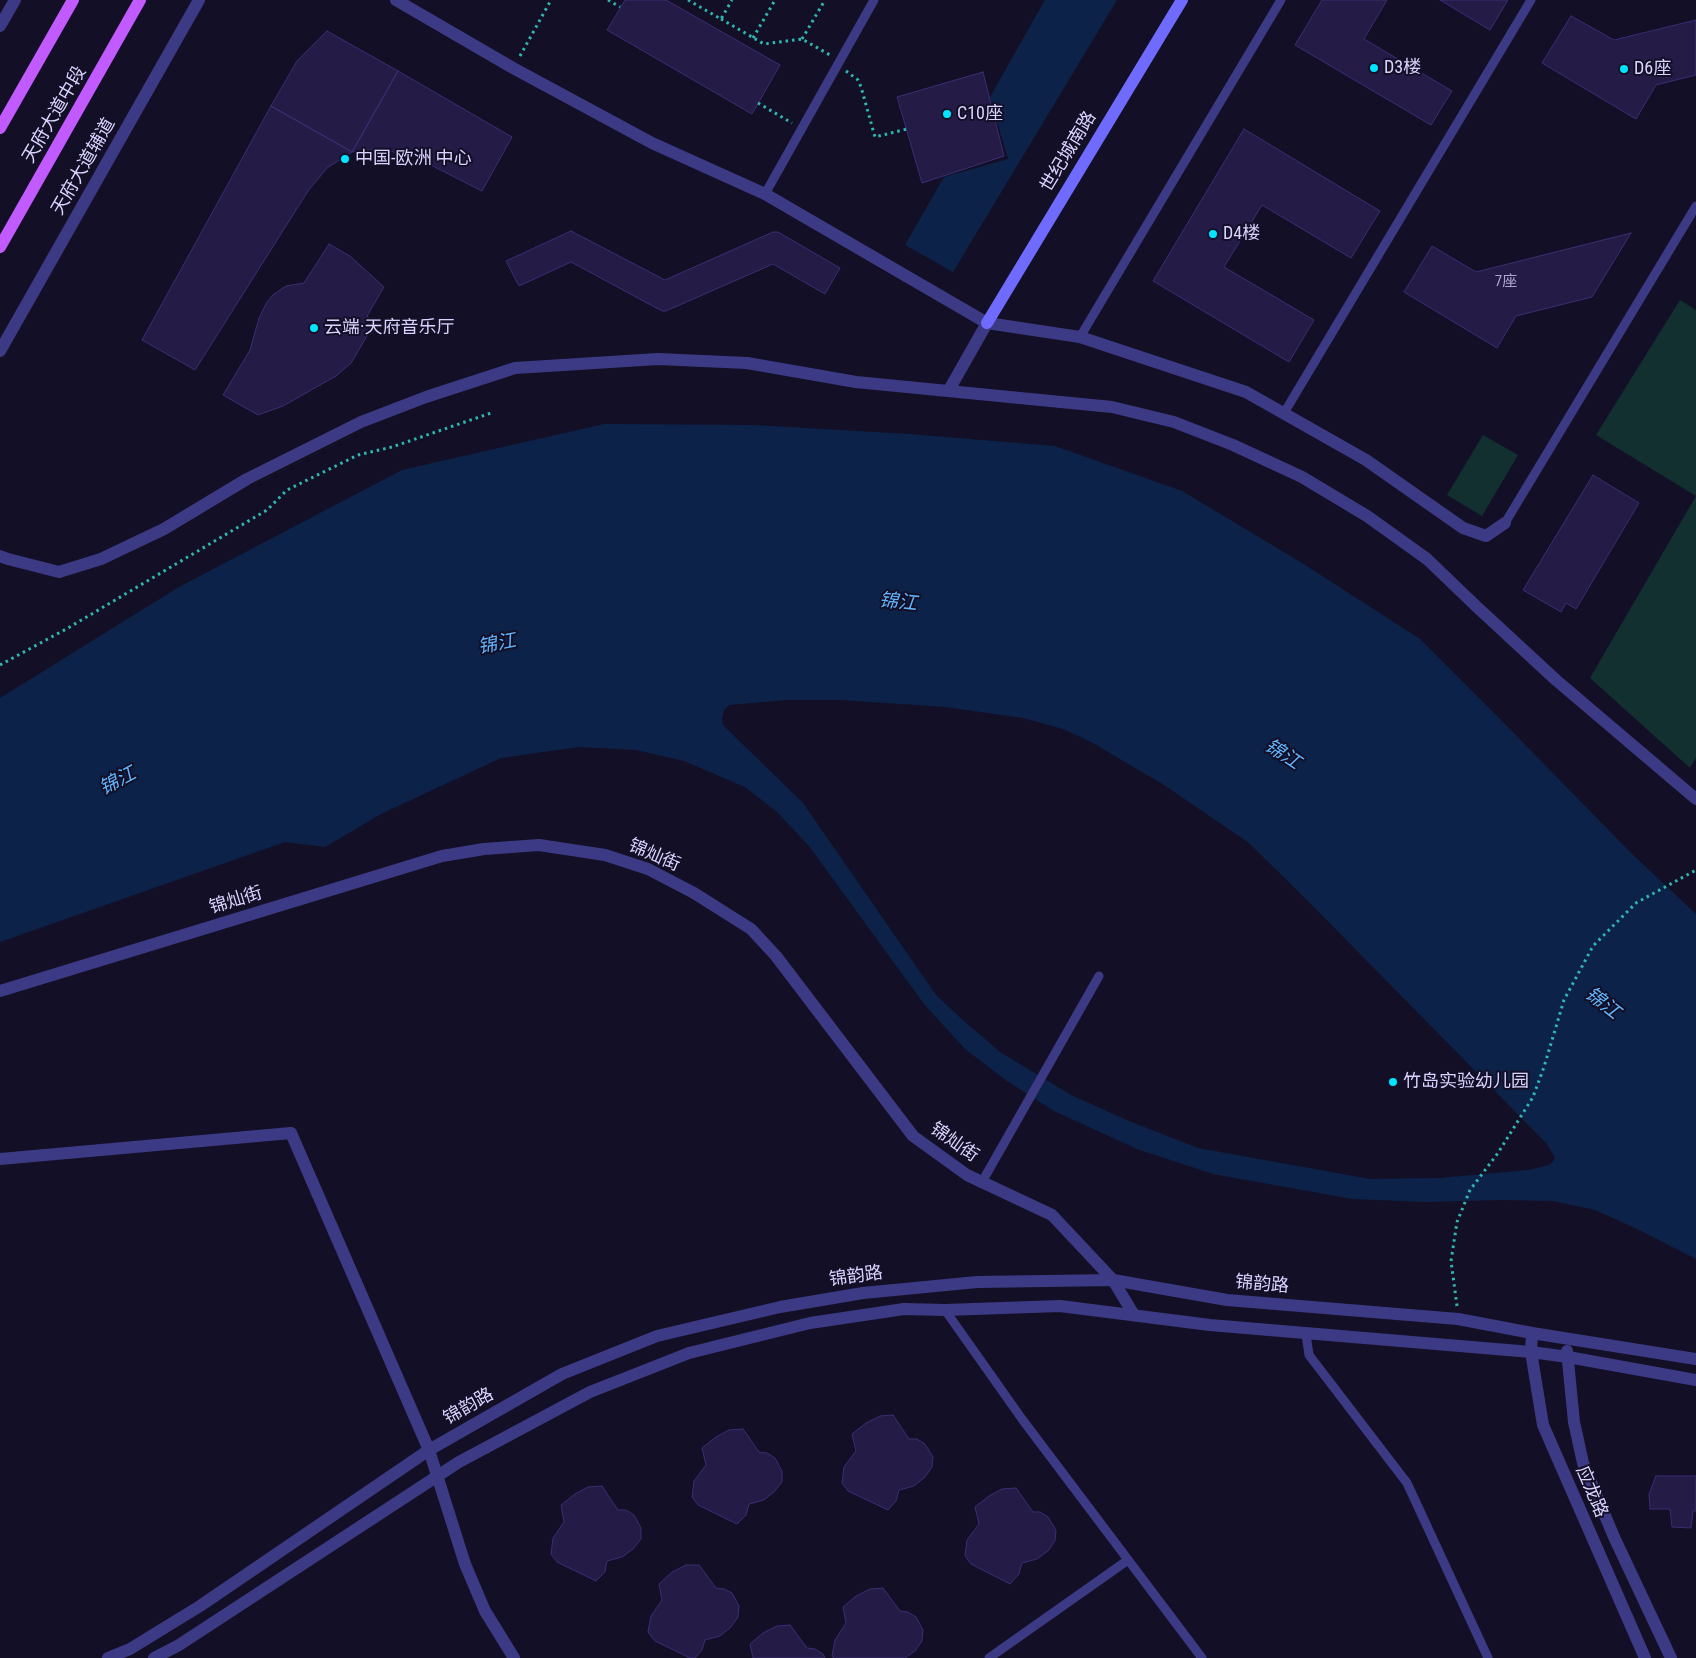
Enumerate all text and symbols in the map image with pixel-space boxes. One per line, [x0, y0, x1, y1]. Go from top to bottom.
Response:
place label: D3楼 [1384, 57, 1421, 79]
place label: D6座 [1634, 58, 1671, 80]
marker: D3楼 [1368, 62, 1380, 74]
street label: 天府大道中段 [19, 63, 91, 167]
marker: D6座 [1618, 63, 1630, 75]
place label: C10座 [957, 103, 1003, 125]
marker: C10座 [941, 108, 953, 120]
street label: 世纪城南路 [1037, 108, 1101, 196]
street label: 天府大道辅道 [48, 115, 120, 219]
place label: 中国-欧洲 中心 [355, 148, 472, 170]
marker: 中国-欧洲 中心 [339, 153, 351, 165]
place label: D4楼 [1223, 223, 1260, 245]
marker: D4楼 [1207, 228, 1219, 240]
house number: 7座 [1495, 273, 1517, 291]
place label: 云端·天府音乐厅 [324, 317, 454, 339]
marker: 云端·天府音乐厅 [308, 322, 320, 334]
water label: 锦江 [878, 590, 918, 616]
water label: 锦江 [476, 630, 518, 660]
water label: 锦江 [1260, 735, 1304, 775]
water label: 锦江 [96, 763, 140, 801]
street label: 锦灿街 [625, 836, 683, 876]
street label: 锦灿街 [207, 883, 265, 919]
water label: 锦江 [1580, 983, 1624, 1025]
place label: 竹岛实验幼儿园 [1403, 1071, 1529, 1093]
marker: 竹岛实验幼儿园 [1387, 1076, 1399, 1088]
street label: 锦灿街 [926, 1119, 982, 1167]
street label: 锦韵路 [828, 1263, 884, 1291]
street label: 锦韵路 [1234, 1272, 1290, 1298]
street label: 锦韵路 [440, 1384, 498, 1430]
street label: 应龙路 [1571, 1463, 1611, 1521]

